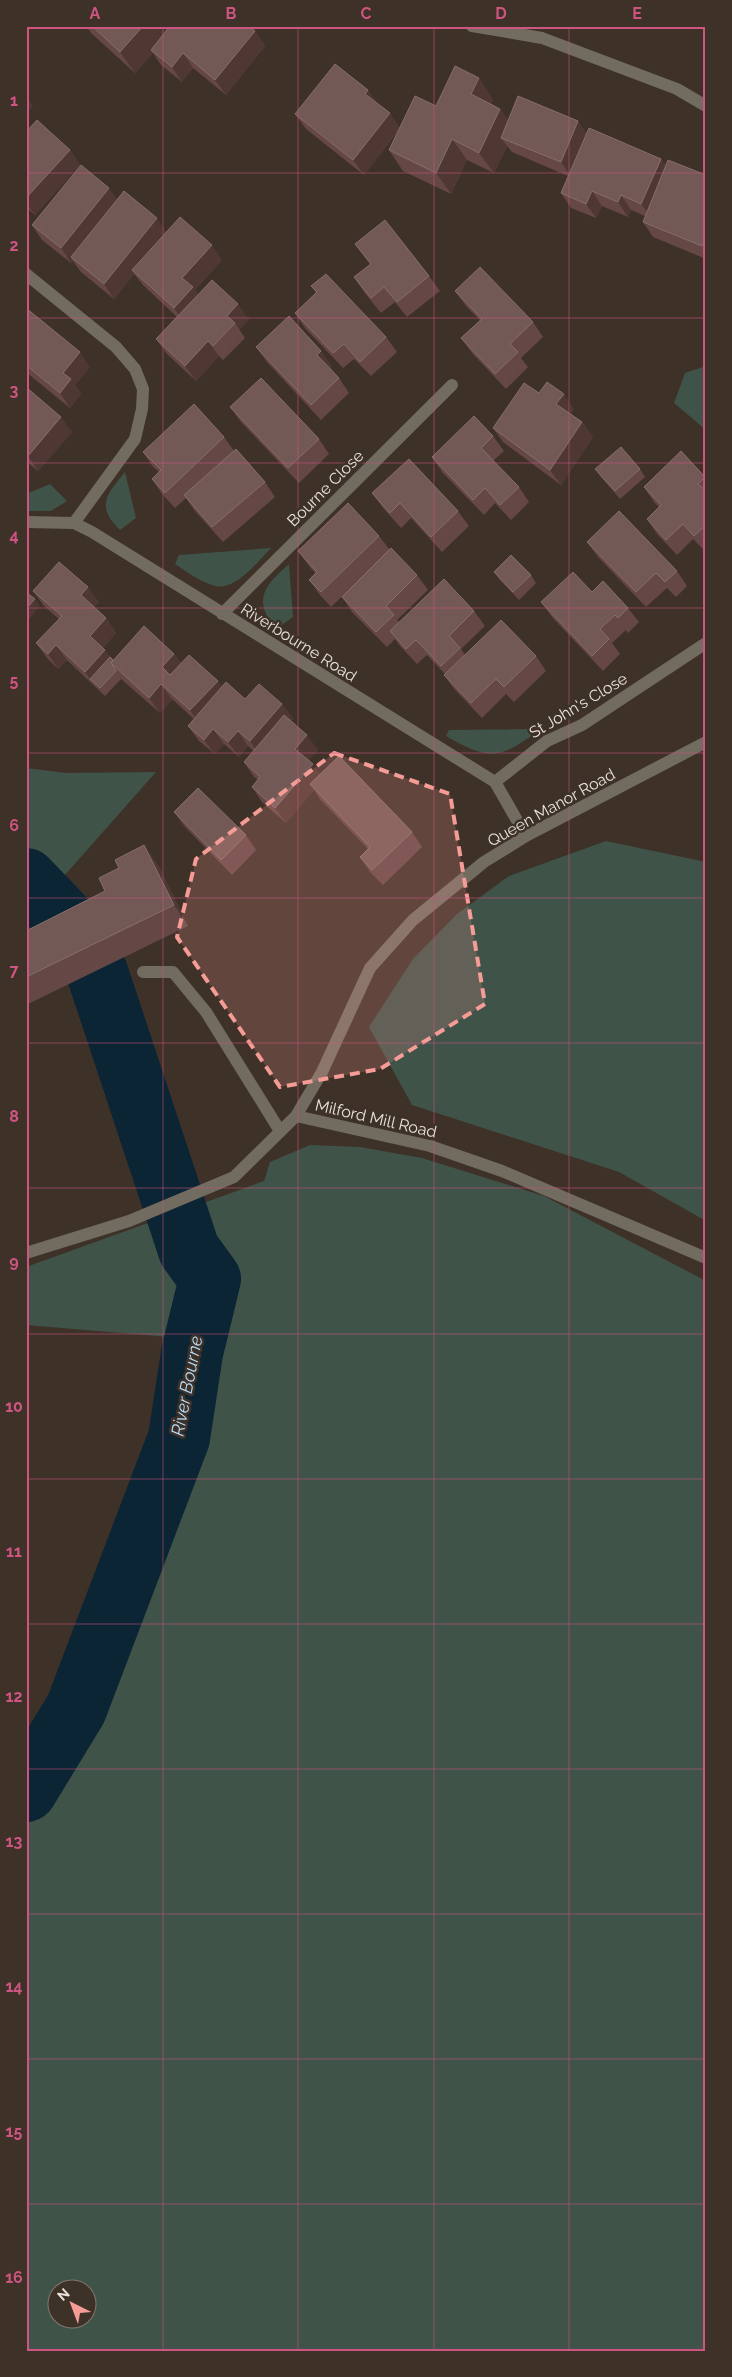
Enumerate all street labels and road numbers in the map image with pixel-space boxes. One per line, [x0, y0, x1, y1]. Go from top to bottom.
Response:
street label: Bourne Close [283, 446, 367, 530]
street label: Riverbourne Road [237, 599, 360, 686]
street label: St John's Close [526, 669, 631, 742]
street label: Queen Manor Road [484, 764, 618, 850]
street label: Milford Mill Road [313, 1095, 438, 1142]

